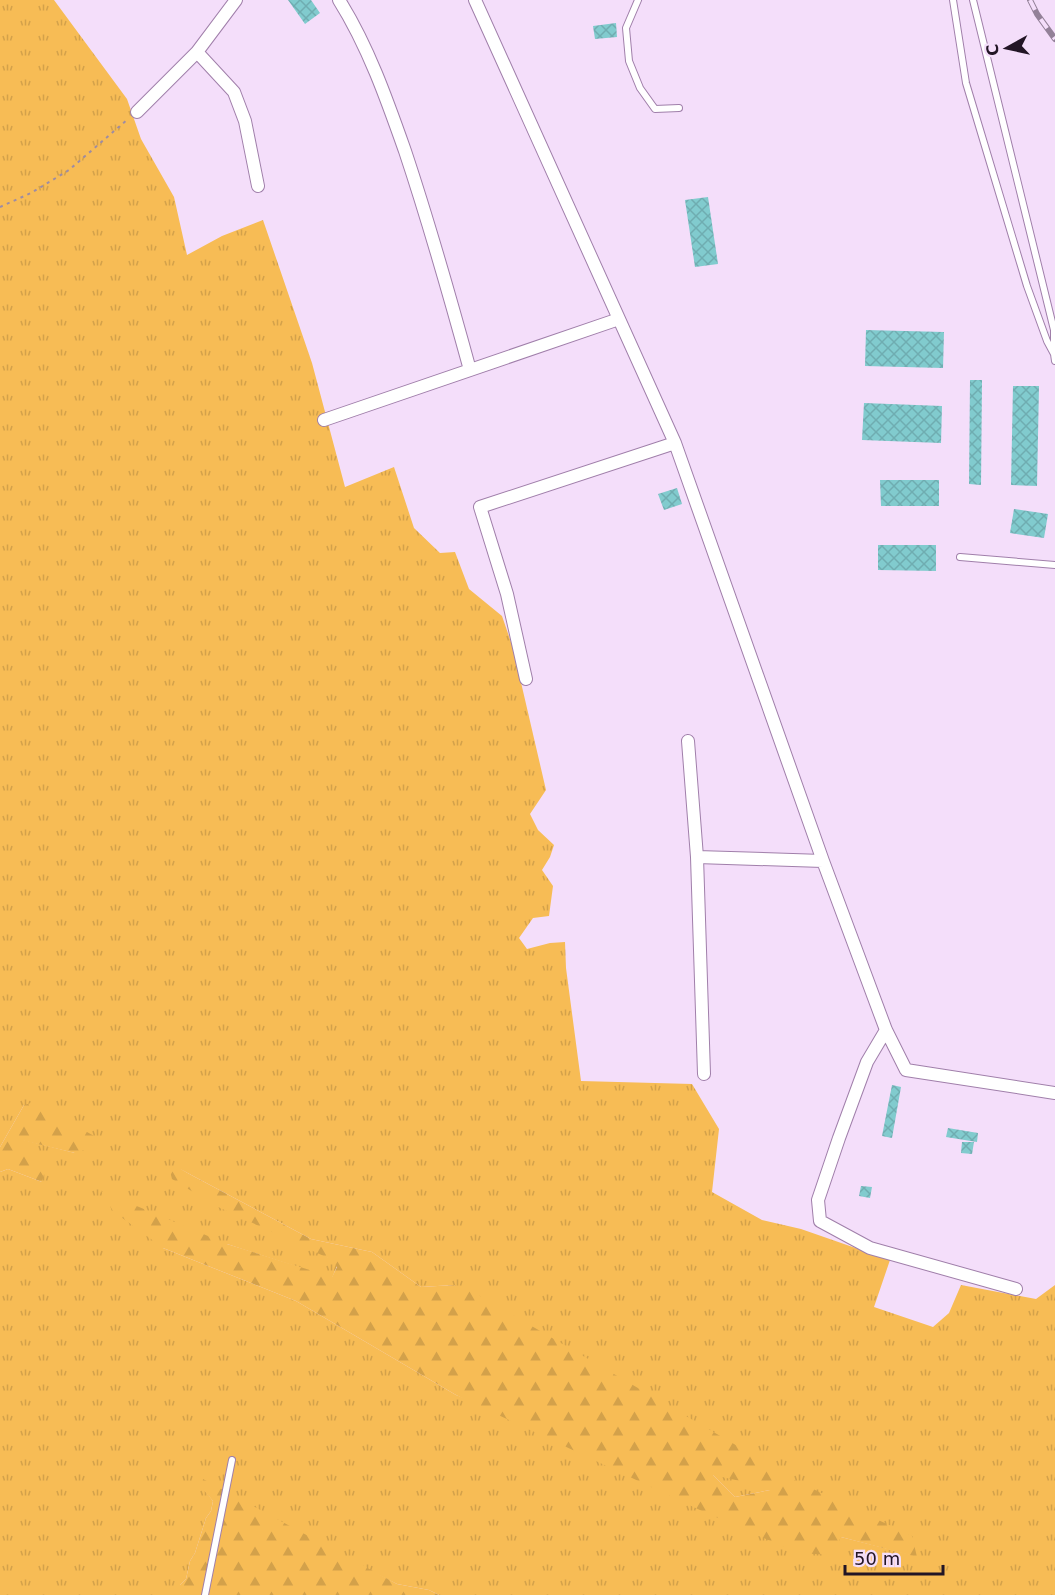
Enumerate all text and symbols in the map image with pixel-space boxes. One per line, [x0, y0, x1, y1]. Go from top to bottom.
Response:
north arrow [977, 18, 1037, 78]
text: С [982, 43, 1003, 57]
scale bar [845, 1538, 942, 1576]
text: 50 m [854, 1548, 900, 1569]

